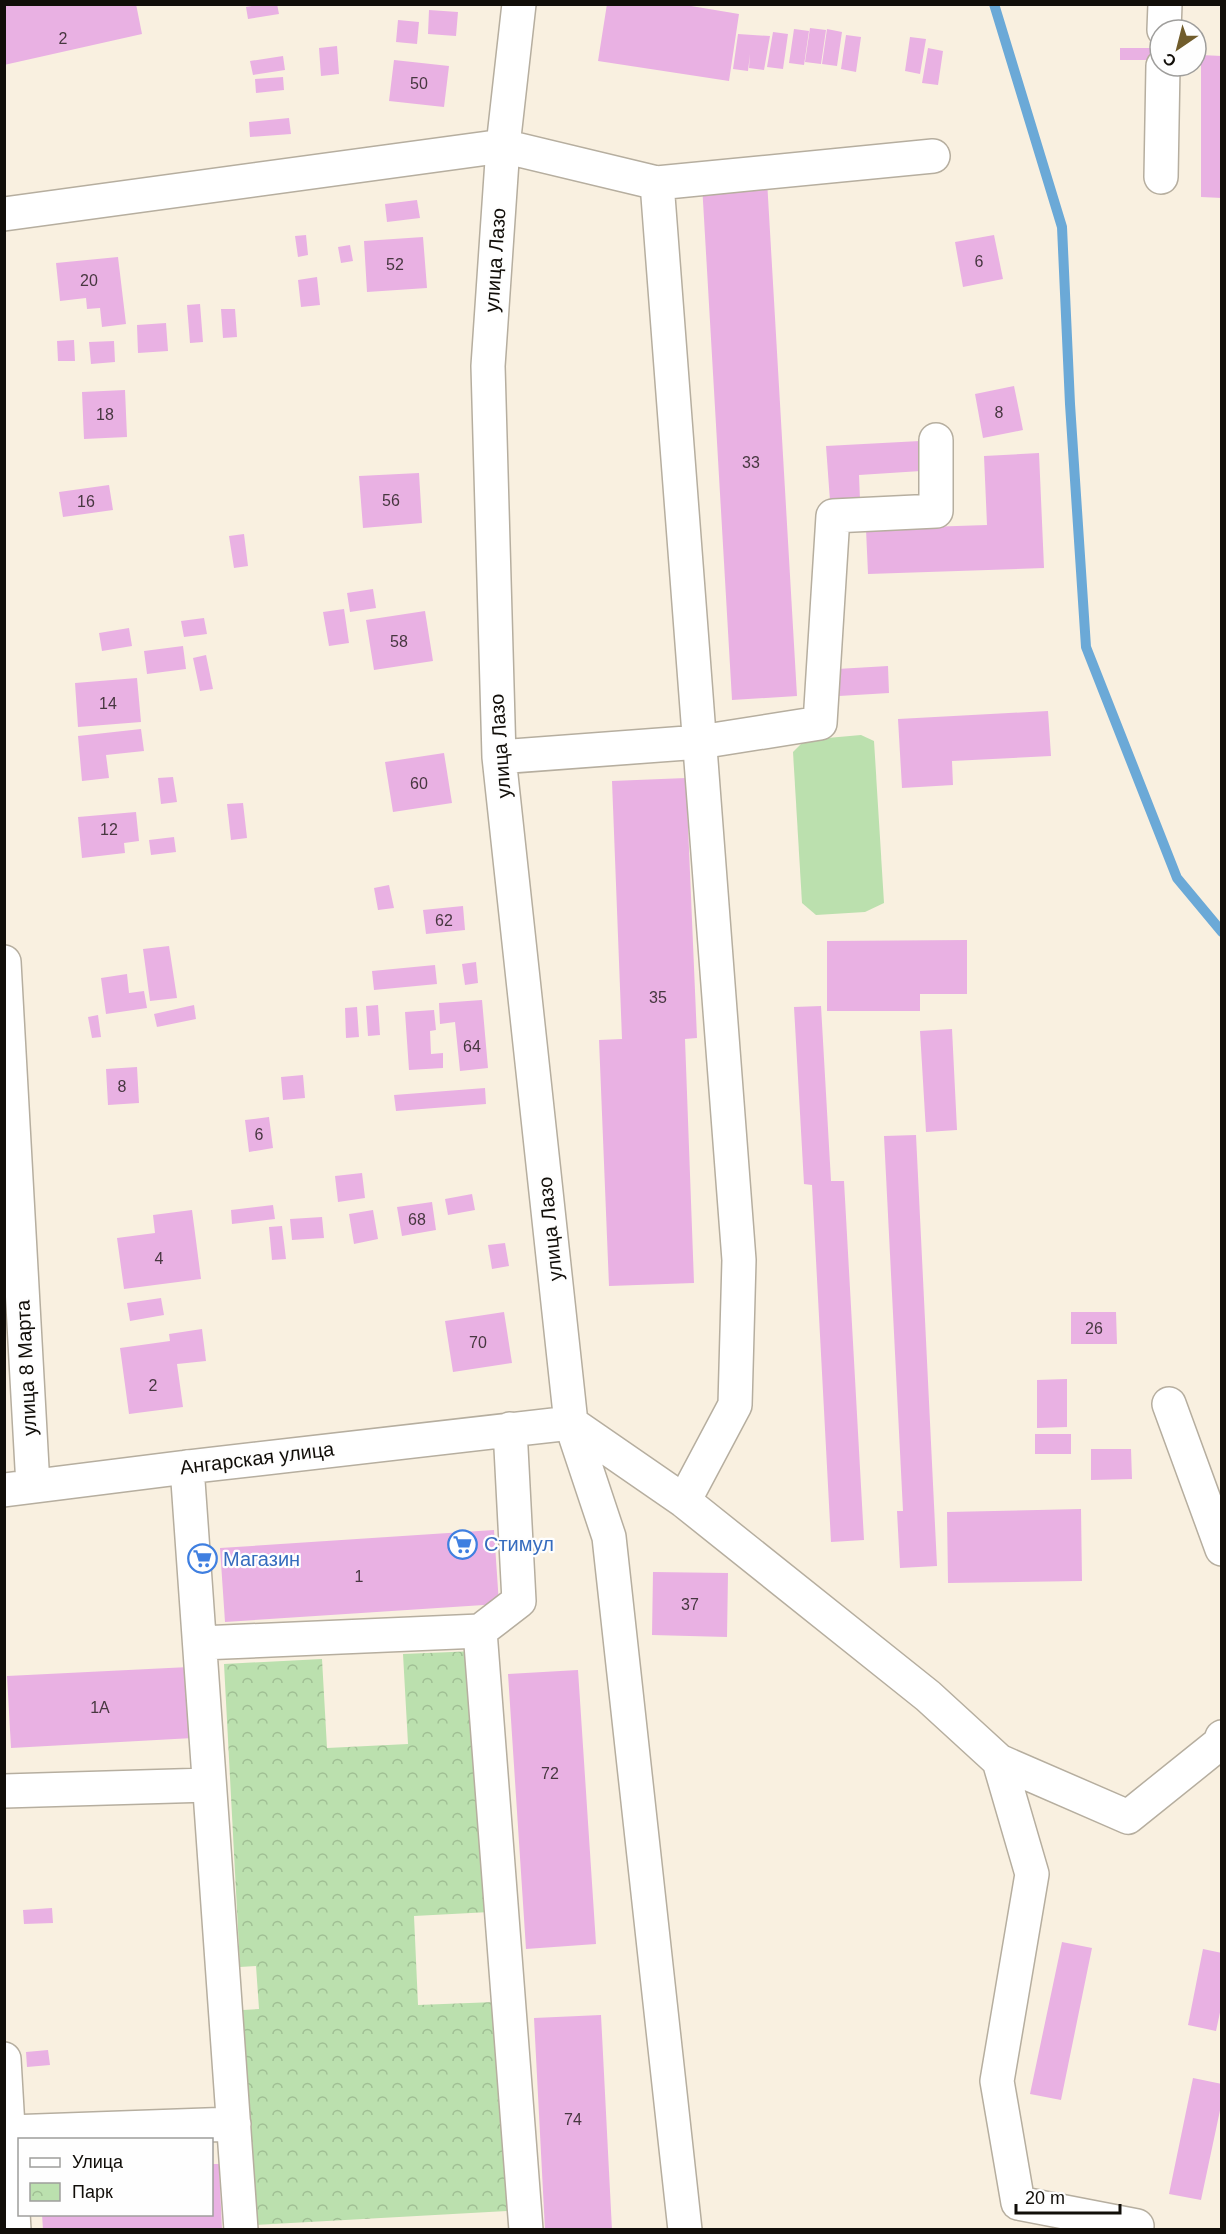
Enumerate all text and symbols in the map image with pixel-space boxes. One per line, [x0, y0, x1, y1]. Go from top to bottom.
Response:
north arrow [1148, 18, 1208, 78]
house number: 2 [59, 30, 68, 47]
text: С [1160, 49, 1179, 70]
house number: 50 [410, 75, 428, 92]
street label: улица Лазо [480, 207, 510, 313]
house number: 6 [975, 253, 984, 270]
house number: 52 [386, 256, 404, 273]
house number: 20 [80, 272, 98, 289]
house number: 8 [995, 404, 1004, 421]
house number: 18 [96, 406, 114, 423]
house number: 33 [742, 454, 760, 471]
house number: 56 [382, 492, 400, 509]
house number: 16 [77, 493, 95, 510]
house number: 58 [390, 633, 408, 650]
street label: улица Лазо [485, 693, 515, 799]
house number: 14 [99, 695, 117, 712]
house number: 60 [410, 775, 428, 792]
house number: 12 [100, 821, 118, 838]
house number: 62 [435, 912, 453, 929]
house number: 35 [649, 989, 667, 1006]
house number: 64 [463, 1038, 481, 1055]
house number: 8 [118, 1078, 127, 1095]
house number: 6 [255, 1126, 264, 1143]
street label: улица Лазо [534, 1176, 566, 1282]
house number: 68 [408, 1211, 426, 1228]
house number: 4 [155, 1250, 164, 1267]
street label: улица 8 Марта [11, 1299, 41, 1436]
house number: 26 [1085, 1320, 1103, 1337]
house number: 70 [469, 1334, 487, 1351]
house number: 2 [149, 1377, 158, 1394]
street label: Ангарская улица [179, 1438, 336, 1478]
supermarket icon: Стимул [447, 1528, 479, 1560]
place label: Стимул [484, 1533, 554, 1555]
supermarket icon: Магазин [186, 1543, 218, 1575]
place label: Магазин [223, 1548, 300, 1570]
house number: 1 [355, 1568, 364, 1585]
house number: 37 [681, 1596, 699, 1613]
house number: 1А [90, 1699, 110, 1716]
house number: 72 [541, 1765, 559, 1782]
house number: 74 [564, 2111, 582, 2128]
legend [18, 2138, 213, 2216]
text: Улица [72, 2152, 124, 2172]
scale bar [1016, 2177, 1120, 2215]
text: Парк [72, 2182, 113, 2202]
text: 20 m [1025, 2188, 1065, 2208]

